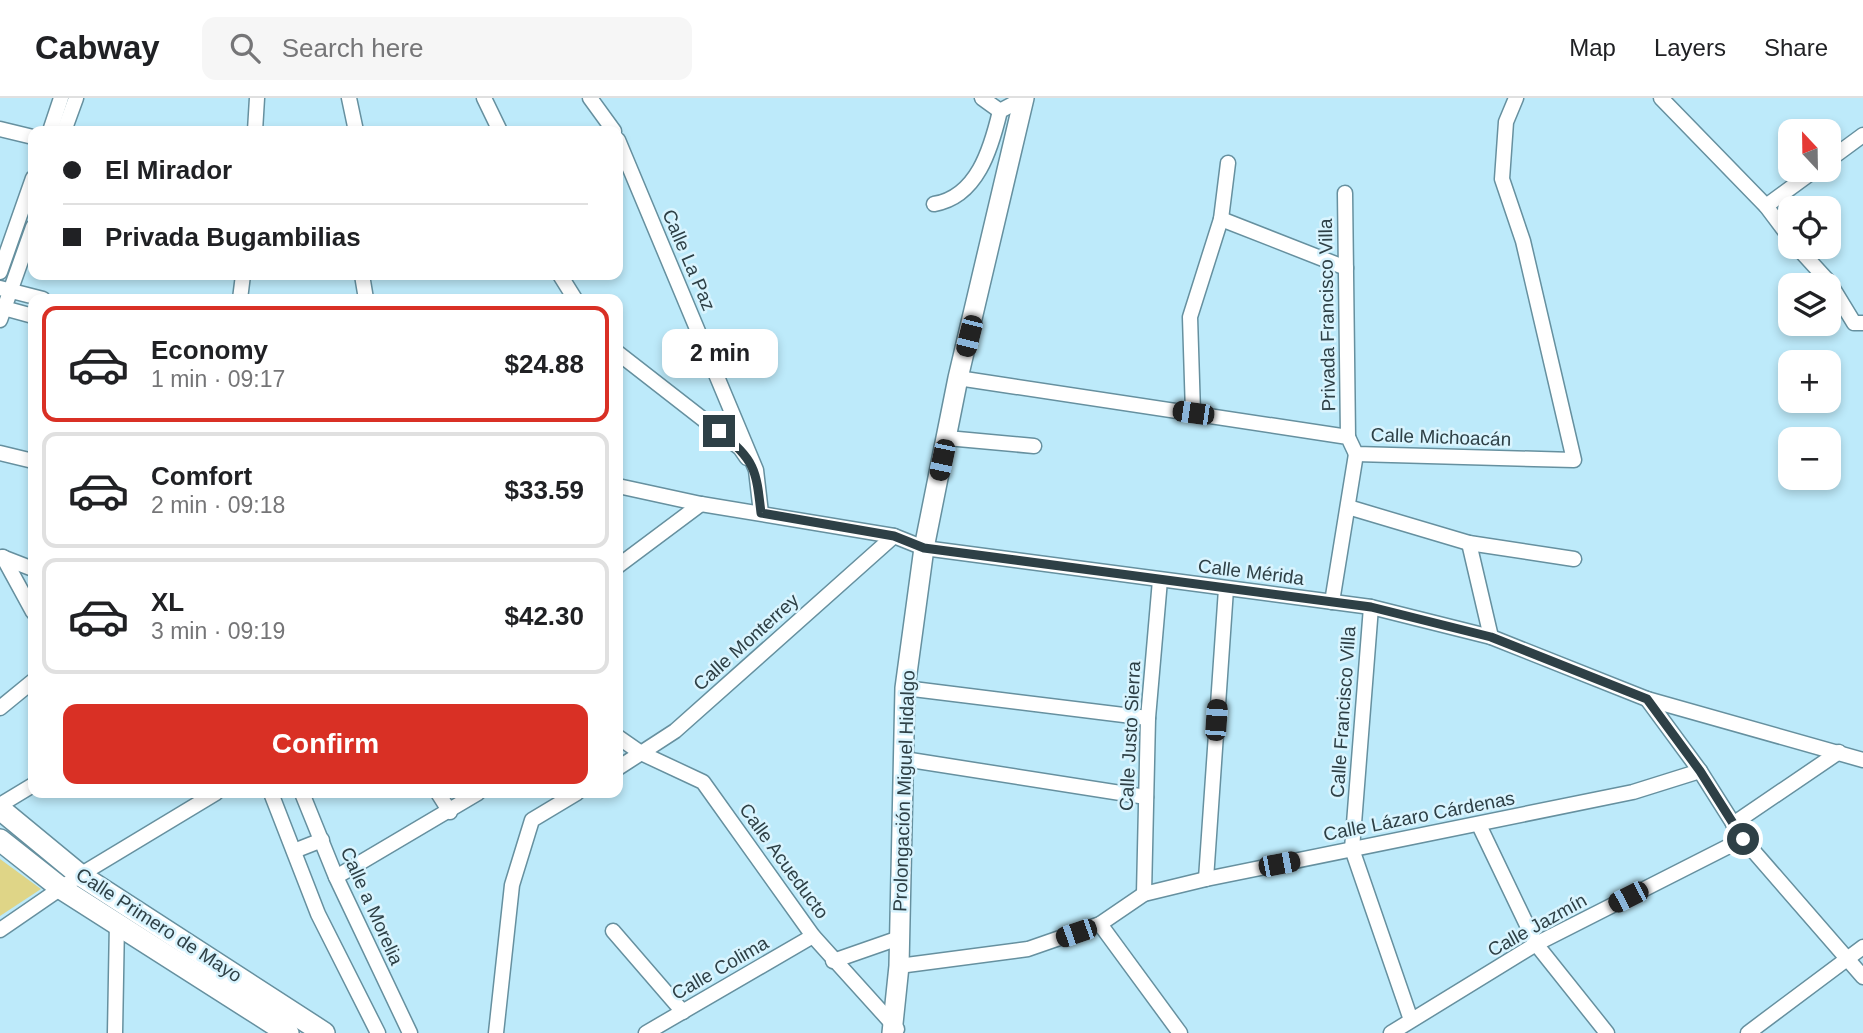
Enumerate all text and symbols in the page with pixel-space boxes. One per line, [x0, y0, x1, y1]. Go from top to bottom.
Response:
search box [202, 17, 692, 80]
text: Cabway [35, 29, 160, 66]
icon: search [226, 29, 264, 67]
text: Search here [282, 33, 423, 63]
text: Map [1569, 34, 1616, 61]
text: Layers [1654, 34, 1726, 61]
text: Share [1764, 34, 1828, 61]
north arrow [1778, 119, 1841, 182]
map controls [1778, 119, 1841, 490]
text: El Mirador [105, 155, 232, 185]
button: locate [1778, 196, 1841, 259]
street label: Calle La Paz [658, 206, 720, 314]
street label: Privada Francisco Villa [1315, 218, 1339, 412]
text: Privada Bugambilias [105, 222, 361, 252]
button: layers [1778, 273, 1841, 336]
car [954, 313, 985, 359]
callout: 2 min [661, 330, 777, 378]
icon: car [67, 333, 130, 396]
text: Economy [151, 335, 268, 365]
text: 2 min [690, 340, 750, 366]
text: $24.88 [504, 349, 584, 379]
button: + [1778, 350, 1841, 413]
text: 1 min · 09:17 [151, 366, 285, 392]
car [1171, 400, 1216, 426]
route end [703, 415, 735, 447]
street label: Calle Michoacán [1370, 424, 1512, 450]
button: − [1778, 427, 1841, 490]
car [928, 437, 957, 483]
icon: car [67, 459, 130, 522]
text: Comfort [151, 461, 252, 491]
text: $33.59 [504, 475, 584, 505]
text: 2 min · 09:18 [151, 492, 285, 518]
street label: Calle Mérida [1197, 555, 1306, 589]
icon: car [67, 585, 130, 648]
text: XL [151, 587, 184, 617]
street label: Calle Monterrey [689, 589, 803, 695]
text: $42.30 [504, 601, 584, 631]
text: 3 min · 09:19 [151, 618, 285, 644]
street label: Calle Francisco Villa [1327, 625, 1359, 798]
street label: Calle Justo Sierra [1116, 660, 1144, 811]
street label: Prolongación Miguel Hidalgo [889, 670, 919, 912]
car [1205, 698, 1228, 742]
button: Confirm [63, 704, 588, 784]
street label: Calle Lázaro Cárdenas [1322, 787, 1516, 845]
street label: Calle Acueducto [735, 799, 833, 923]
route start [1727, 823, 1759, 855]
street label: Calle a Morelia [337, 844, 408, 969]
car [1257, 850, 1302, 878]
street label: Calle Primero de Mayo [72, 864, 246, 986]
car [1605, 878, 1652, 916]
street label: Calle Jazmín [1484, 889, 1590, 961]
car [1053, 916, 1100, 950]
street label: Calle Colima [668, 932, 772, 1004]

